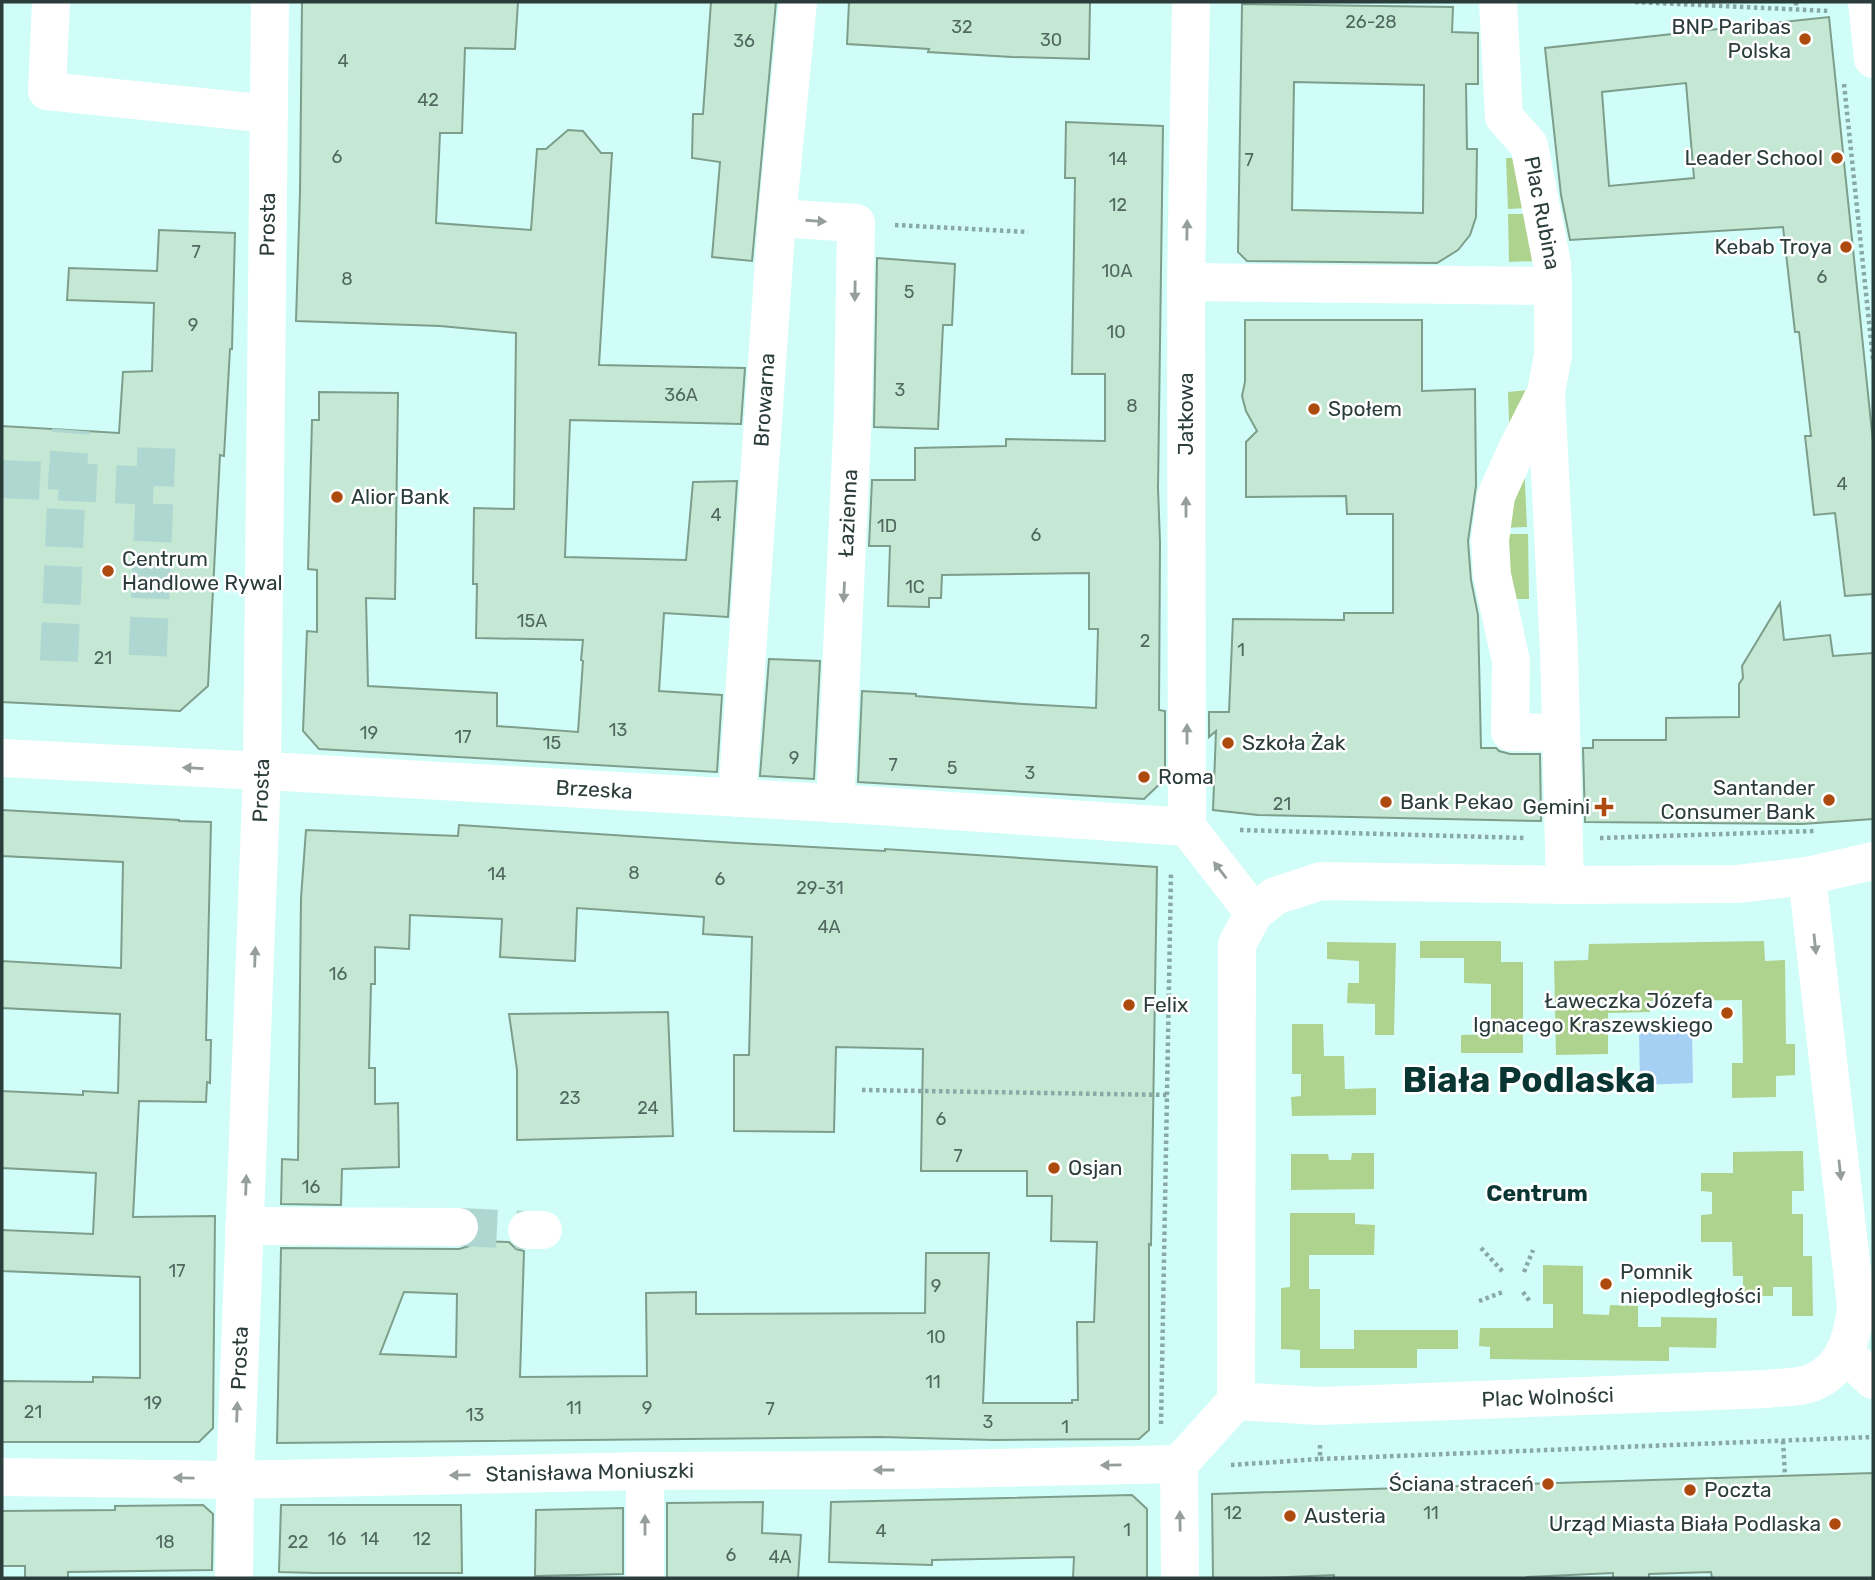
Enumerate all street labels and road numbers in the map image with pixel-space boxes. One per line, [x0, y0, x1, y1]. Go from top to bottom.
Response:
street label: Plac Rubina [1519, 154, 1566, 272]
street label: Prosta [254, 192, 280, 257]
street label: Browarna [748, 352, 780, 448]
street label: Jatkowa [1173, 372, 1198, 456]
street label: Łazienna [833, 468, 862, 558]
street label: Prosta [247, 758, 274, 823]
street label: Brzeska [555, 775, 633, 804]
street label: Prosta [225, 1326, 253, 1390]
street label: Plac Wolności [1481, 1382, 1614, 1412]
street label: Stanisława Moniuszki [485, 1458, 694, 1486]

